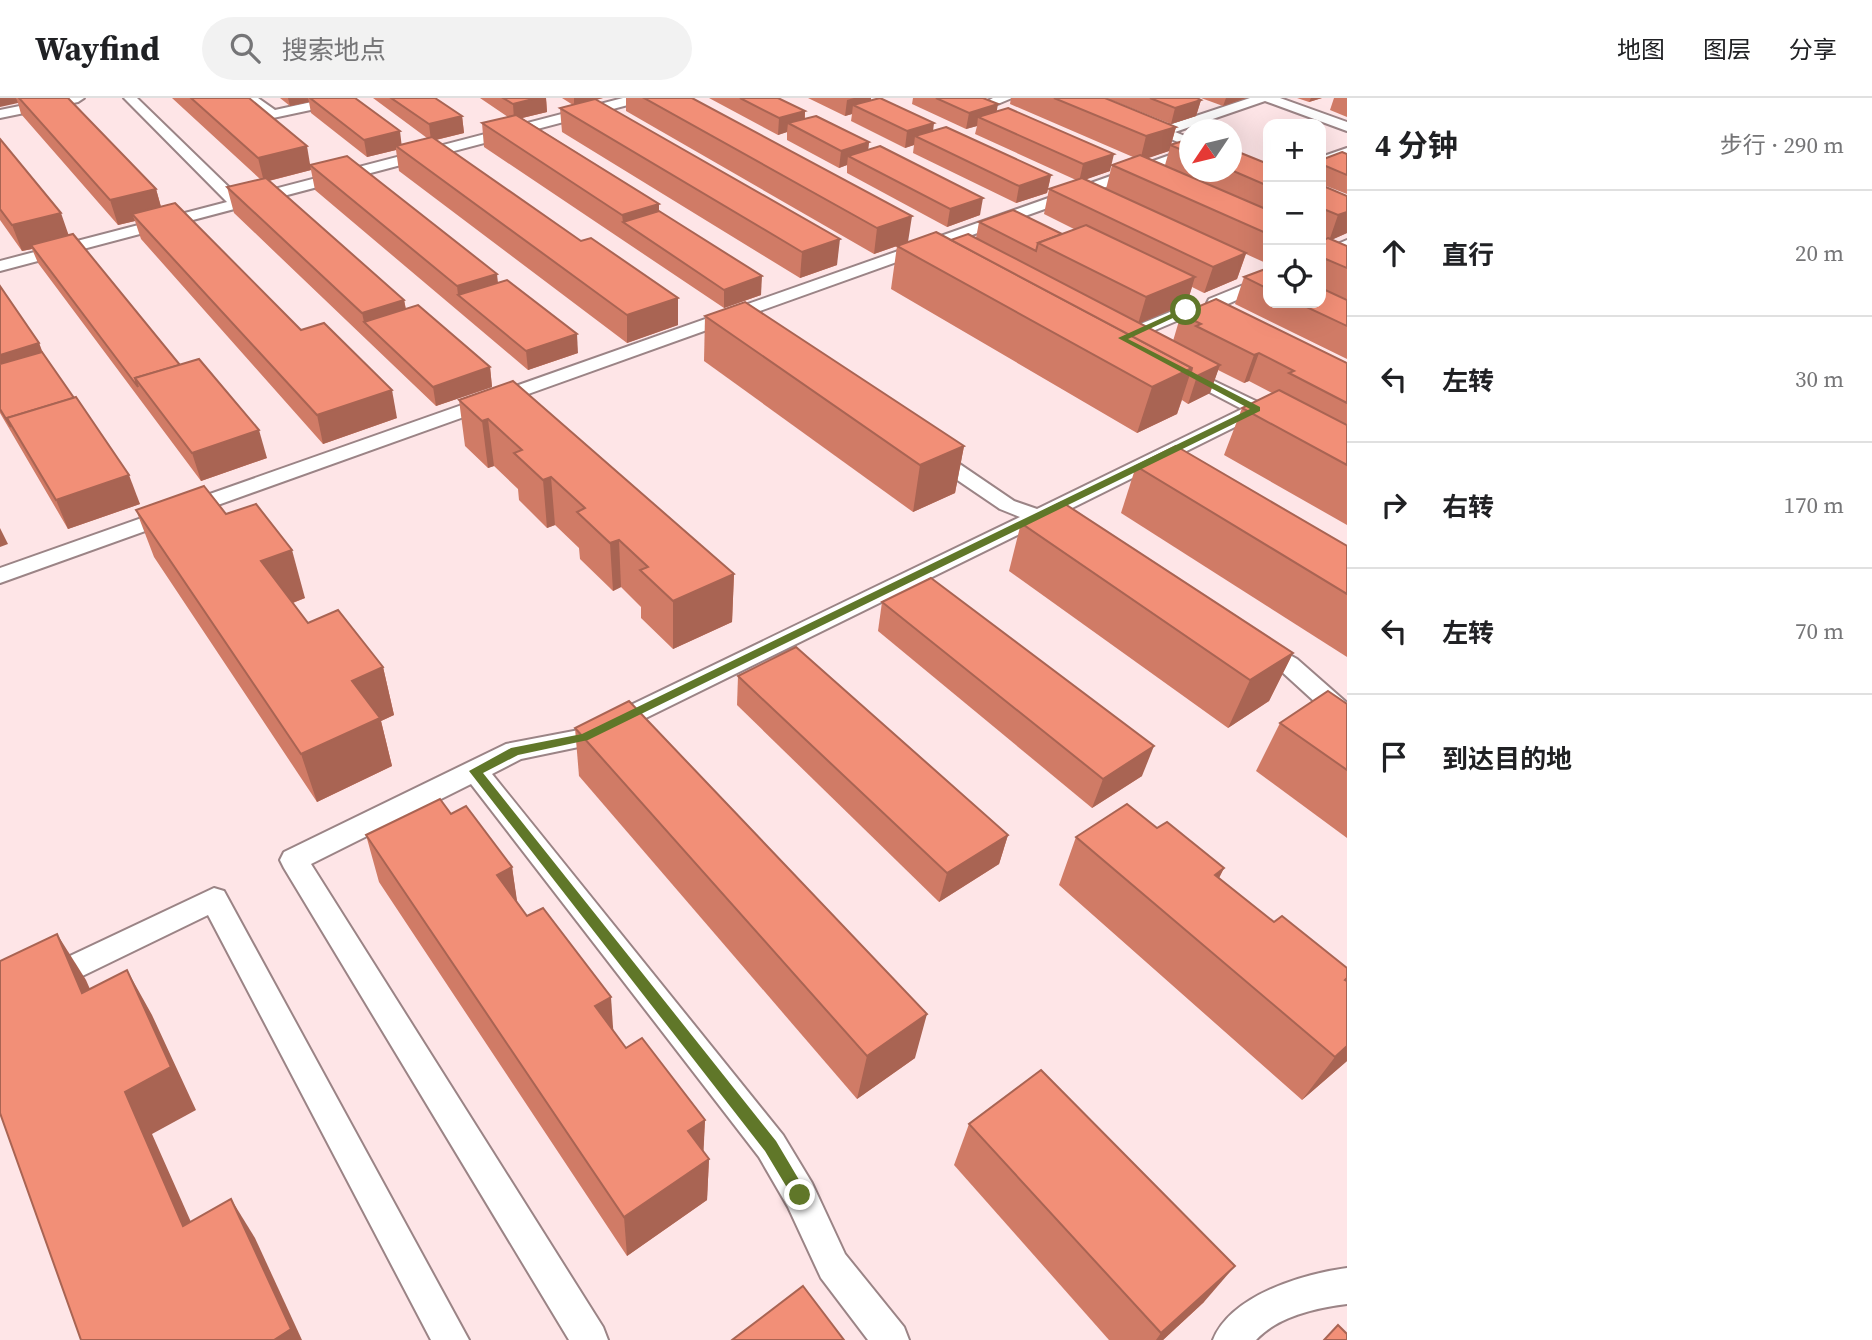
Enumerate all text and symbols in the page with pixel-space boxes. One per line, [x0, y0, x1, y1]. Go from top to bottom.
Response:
search box [202, 17, 692, 80]
text: Wayfind [35, 26, 160, 71]
icon: search [226, 29, 264, 67]
text: 搜索地点 [282, 32, 386, 68]
text: 地图 [1617, 33, 1665, 66]
text: 图层 [1703, 33, 1751, 66]
text: 分享 [1789, 33, 1837, 66]
north arrow [1179, 119, 1242, 182]
map controls [1263, 119, 1326, 308]
button: + [1263, 119, 1326, 182]
text: 4 分钟 [1375, 125, 1458, 166]
text: 步行 · 290 m [1720, 129, 1844, 161]
button: − [1263, 182, 1326, 245]
icon: ahead [1375, 234, 1413, 272]
text: 直行 [1442, 237, 1494, 273]
text: 20 m [1795, 237, 1844, 269]
button: locate [1263, 245, 1326, 308]
route start [1170, 294, 1201, 325]
icon: left [1375, 360, 1413, 398]
text: 左转 [1442, 363, 1494, 399]
text: 30 m [1795, 363, 1844, 395]
icon: right [1375, 486, 1413, 524]
text: 右转 [1442, 489, 1494, 525]
text: 170 m [1783, 489, 1844, 521]
icon: left [1375, 612, 1413, 650]
text: 左转 [1442, 615, 1494, 651]
text: 70 m [1795, 615, 1844, 647]
icon: arrive [1375, 738, 1413, 776]
text: 到达目的地 [1442, 741, 1572, 777]
route end [784, 1179, 815, 1210]

